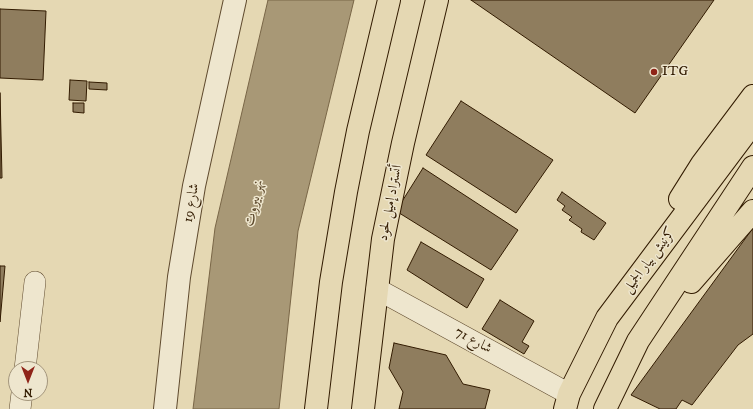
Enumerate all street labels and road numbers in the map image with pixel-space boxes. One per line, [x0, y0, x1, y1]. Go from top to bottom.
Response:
street label: أتستراد إميل لحود [375, 164, 407, 242]
street label: شارع 19 [180, 182, 204, 224]
street label: كرنيش بيار الجميل [620, 225, 680, 297]
street label: شارع 71 [452, 324, 494, 358]

